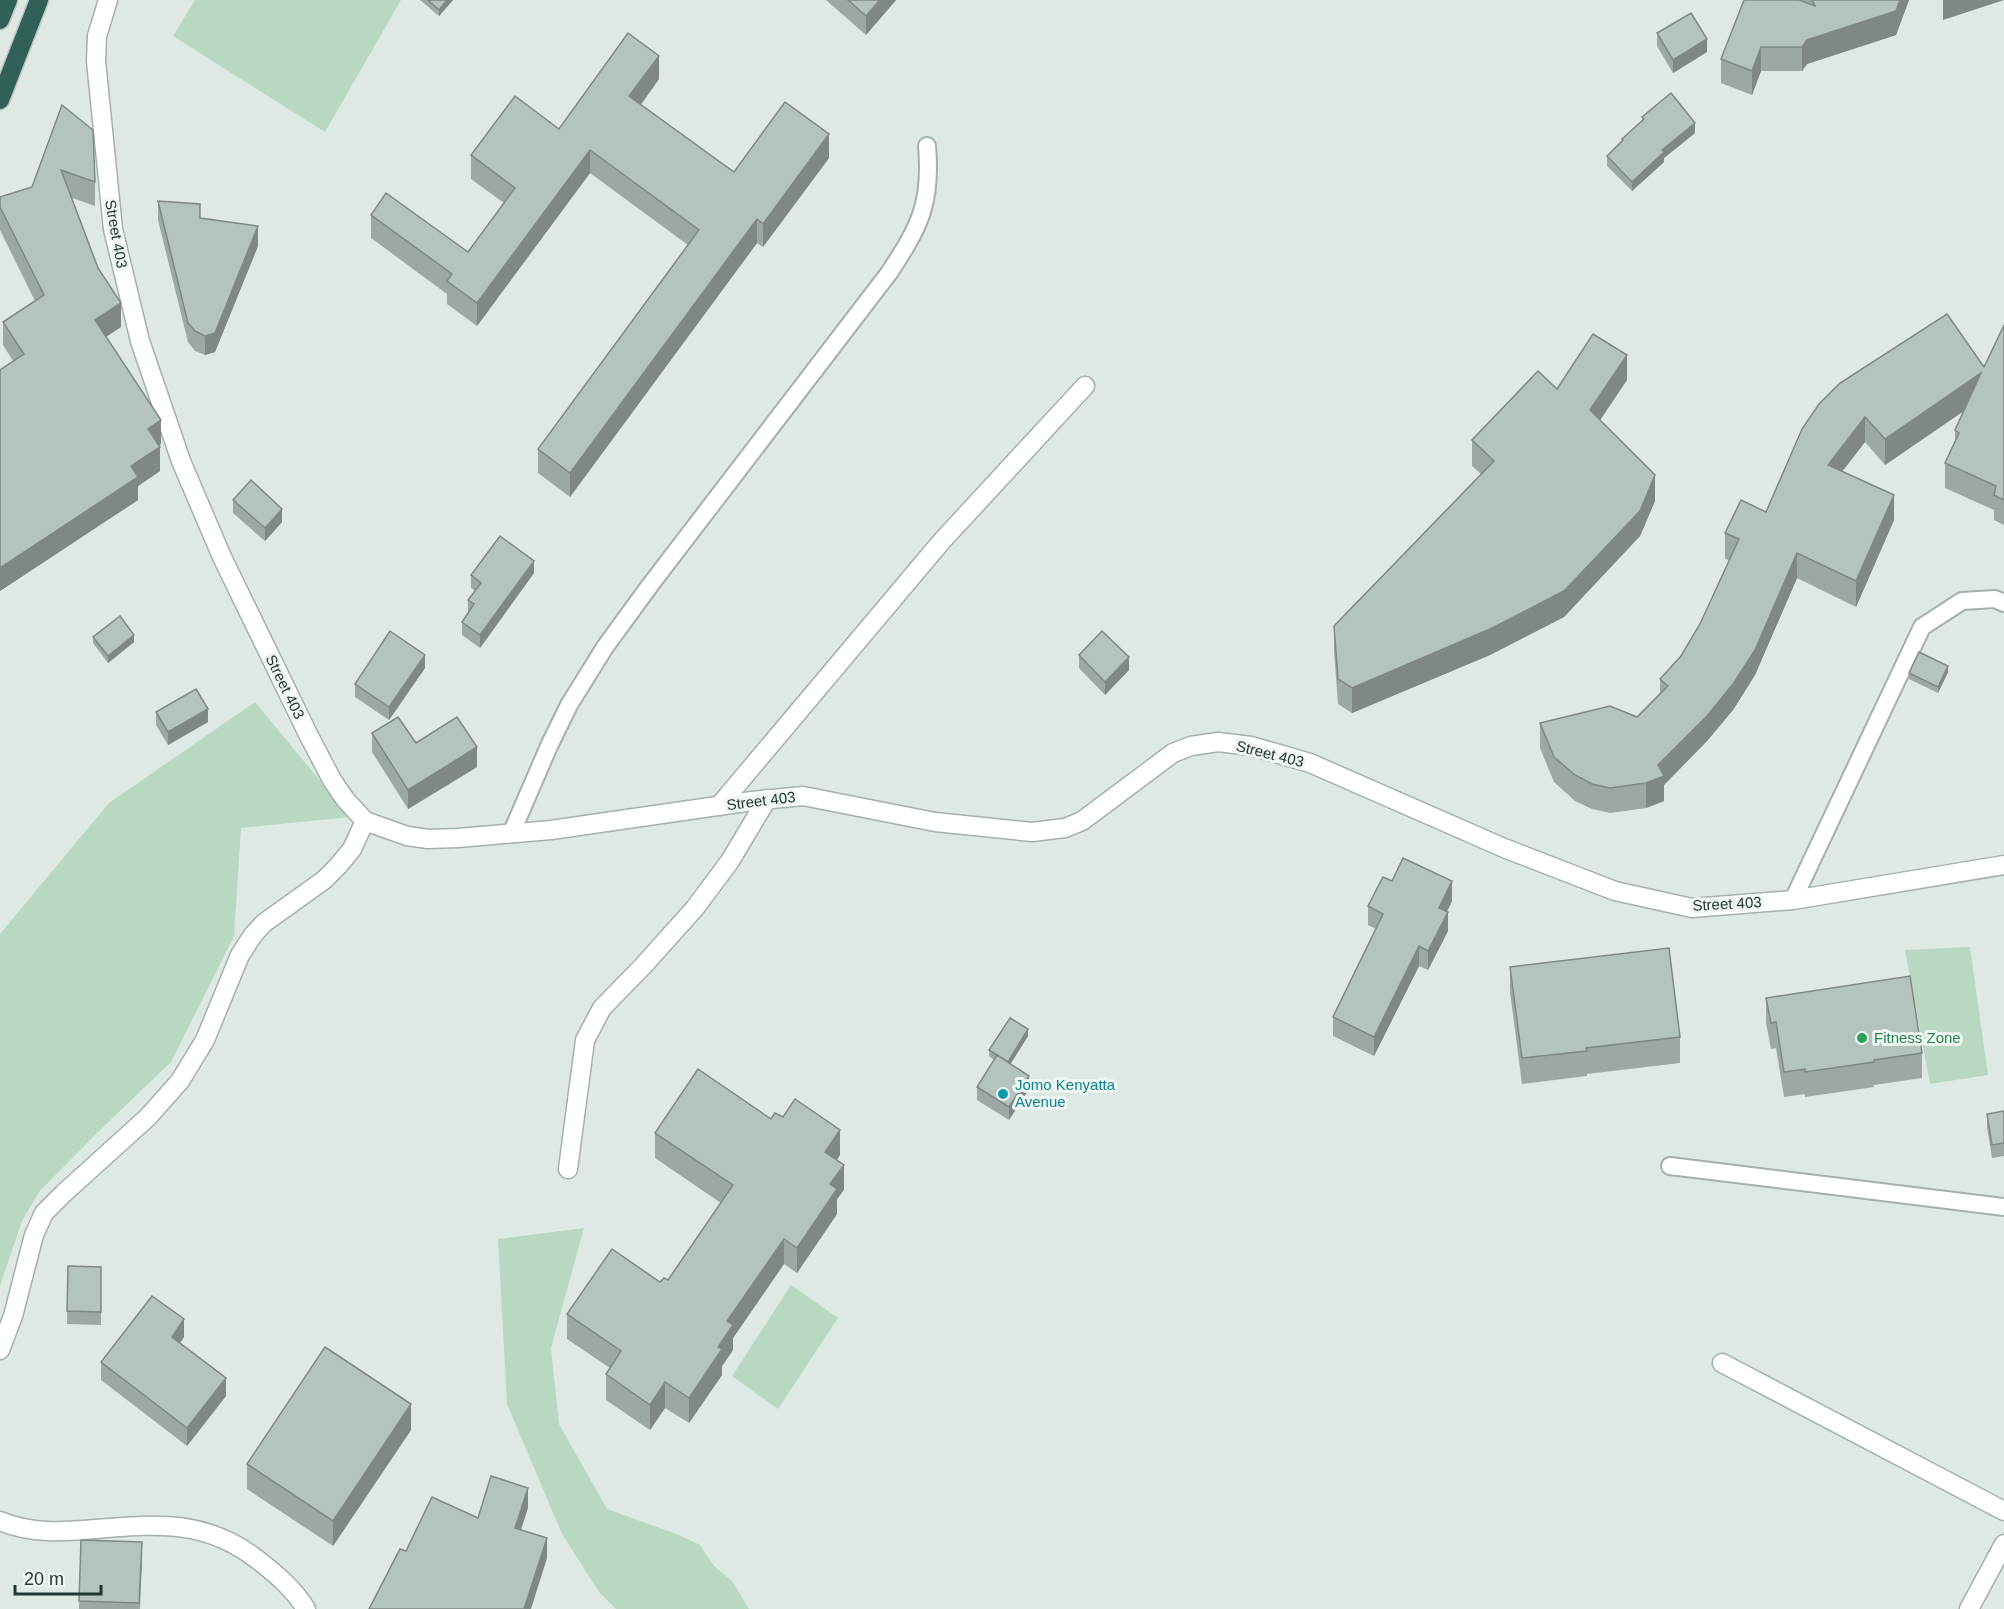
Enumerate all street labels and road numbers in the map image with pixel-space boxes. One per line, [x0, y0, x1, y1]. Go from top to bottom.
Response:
street label: Street 403 [102, 198, 131, 269]
street label: Street 403 [263, 652, 308, 722]
street label: Street 403 [1234, 737, 1306, 770]
street label: Street 403 [726, 788, 796, 813]
street label: Street 403 [1692, 893, 1762, 914]

